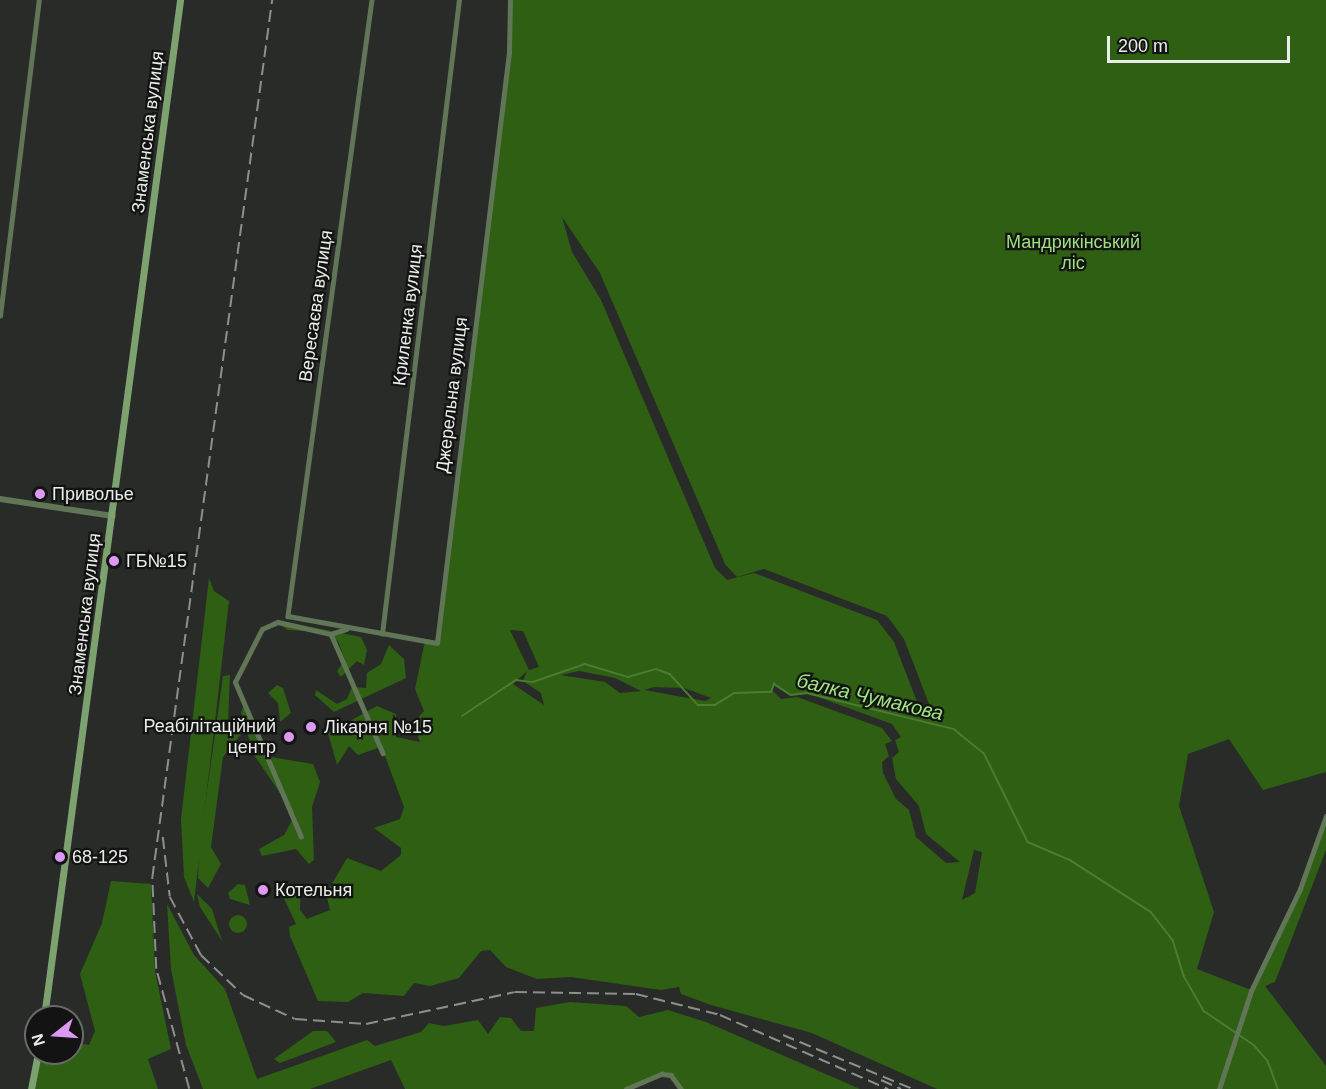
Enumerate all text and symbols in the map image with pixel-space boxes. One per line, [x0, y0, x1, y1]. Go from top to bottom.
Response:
scale bar [1110, 24, 1293, 62]
text: 200 m [1118, 36, 1168, 56]
street label: Знаменська вулиця [127, 50, 169, 214]
street label: Вересаєва вулиця [295, 229, 337, 383]
park label: Мандрикінський ліс [1006, 232, 1140, 274]
street label: Криленка вулиця [389, 243, 427, 387]
street label: Джерельна вулиця [432, 316, 472, 474]
place label: Приволье [52, 483, 134, 505]
marker: Приволье [33, 487, 47, 501]
street label: Знаменська вулиця [64, 532, 106, 696]
place label: ГБ№15 [126, 550, 187, 572]
marker: ГБ№15 [107, 554, 121, 568]
water label: балка Чумакова [794, 668, 946, 726]
place label: Реабілітаційний центр [143, 716, 276, 758]
place label: Лікарня №15 [324, 716, 432, 738]
marker: Лікарня №15 [302, 718, 320, 736]
marker: Реабілітаційний центр [280, 728, 298, 746]
place label: 68-125 [72, 846, 128, 868]
marker: 68-125 [53, 850, 67, 864]
place label: Котельня [275, 879, 352, 901]
marker: Котельня [256, 883, 270, 897]
north arrow [24, 1005, 84, 1065]
text: N [28, 1032, 48, 1048]

